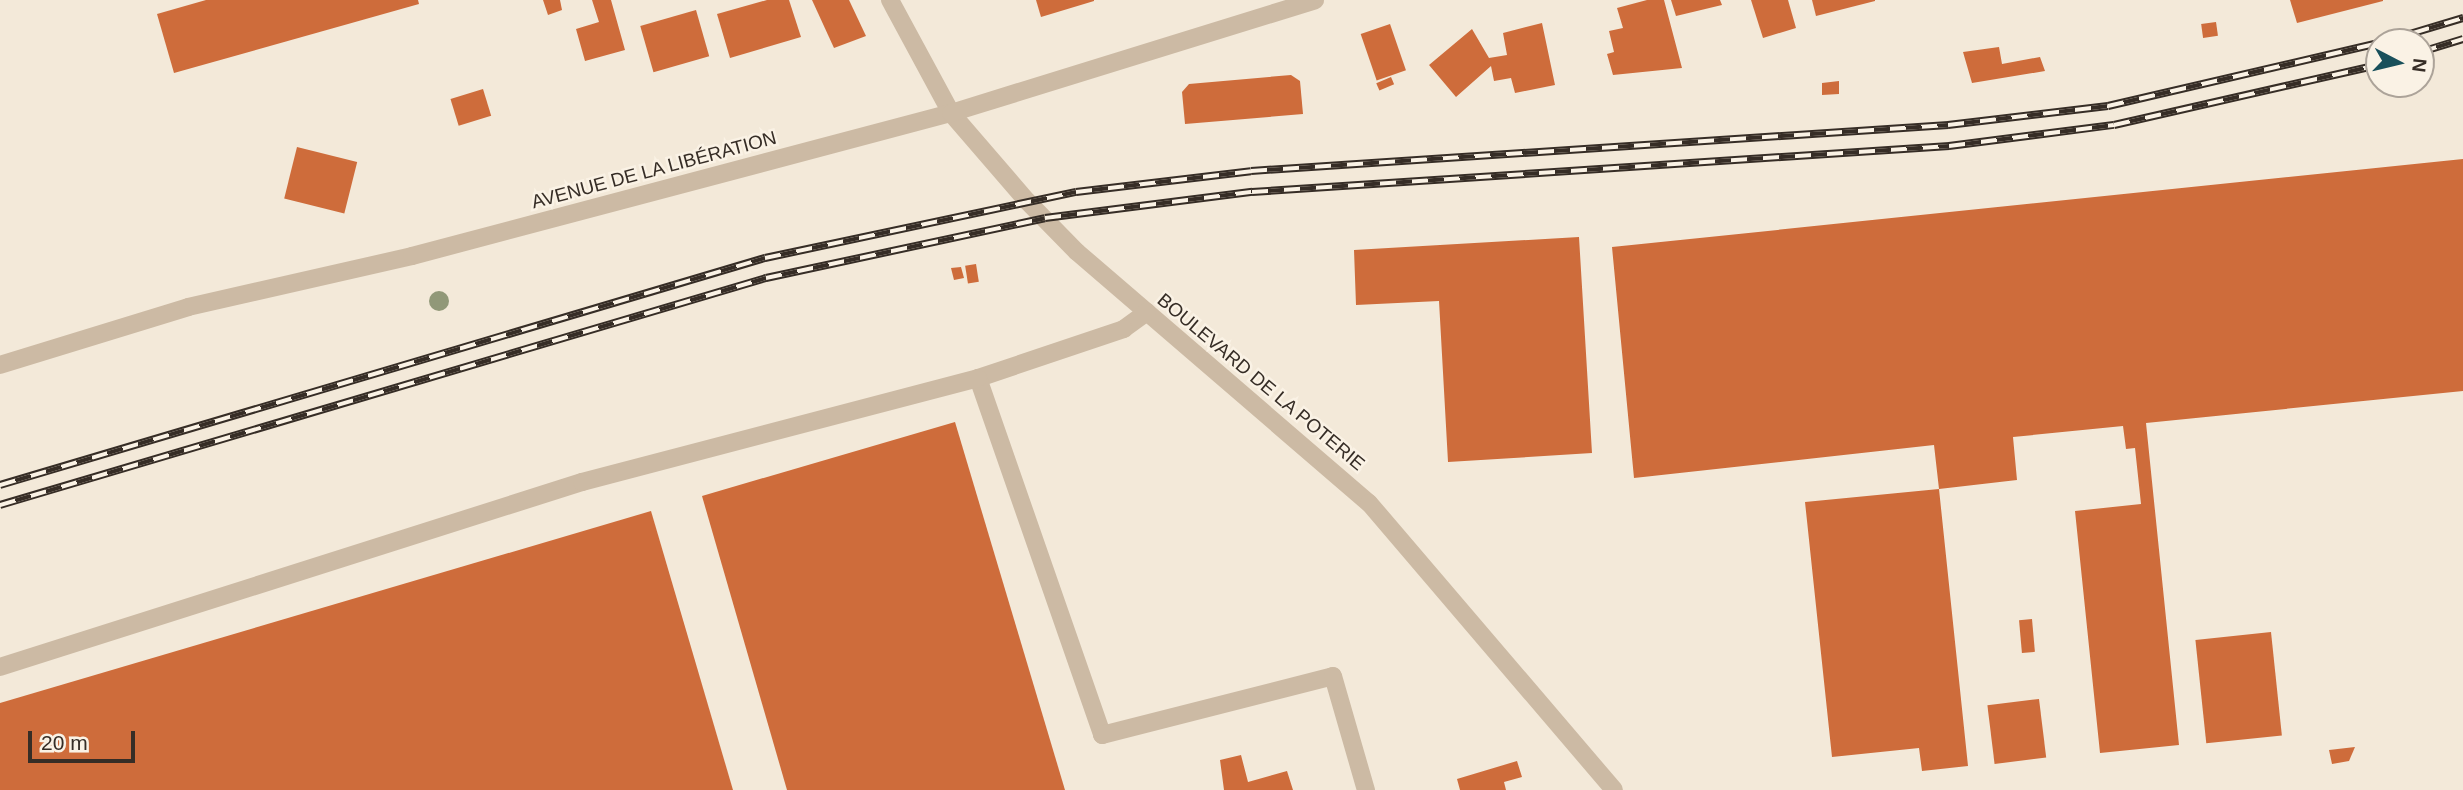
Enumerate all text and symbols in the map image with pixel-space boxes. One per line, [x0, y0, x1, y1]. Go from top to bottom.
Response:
north arrow [2365, 28, 2435, 98]
text: N [2408, 57, 2431, 73]
street label: AVENUE DE LA LIBÉRATION [528, 126, 780, 214]
street label: BOULEVARD DE LA POTERIE [1152, 288, 1370, 476]
scale bar [32, 716, 138, 760]
text: 20 m [41, 731, 88, 754]

